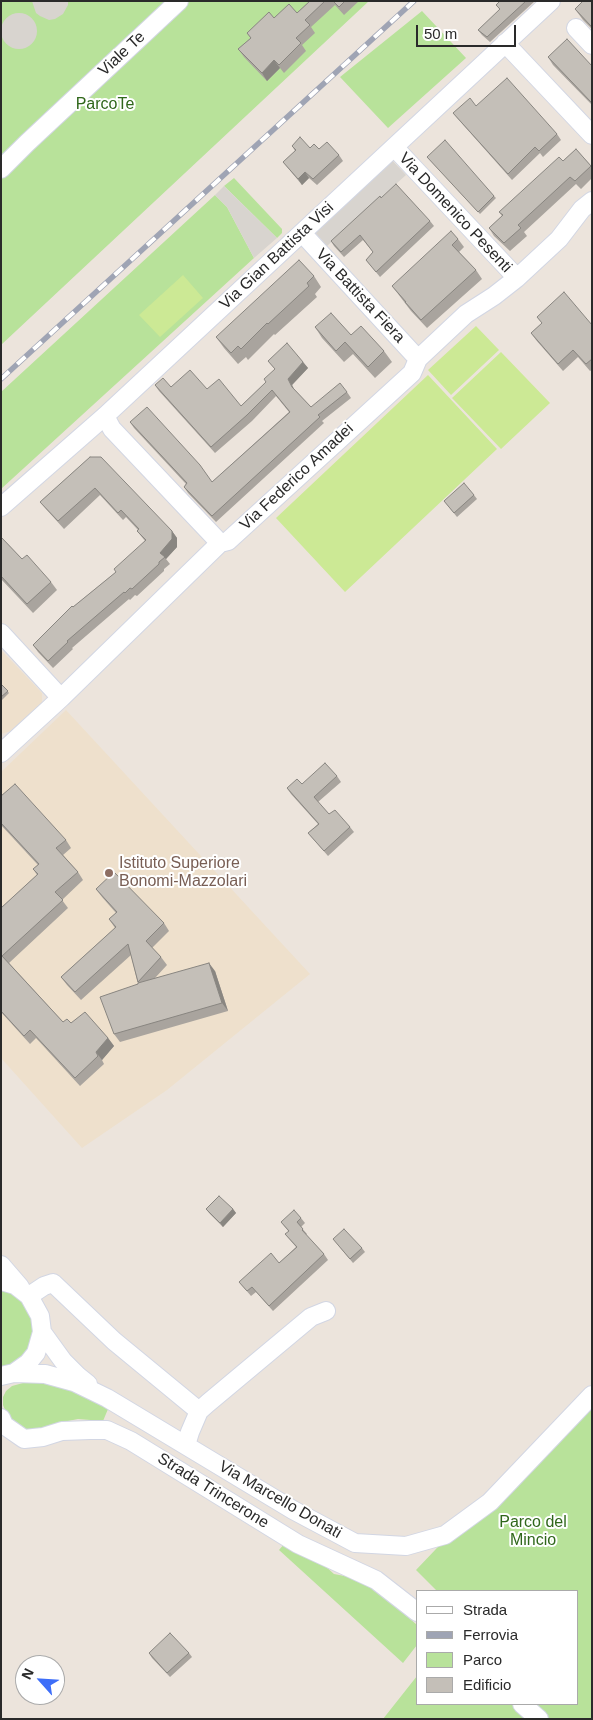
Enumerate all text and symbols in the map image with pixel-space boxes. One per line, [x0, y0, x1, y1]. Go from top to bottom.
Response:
scale bar [418, 15, 518, 47]
text: 50 m [424, 25, 457, 42]
street label: Viale Te [95, 28, 149, 80]
park label: ParcoTe [76, 95, 134, 115]
street label: Via Domenico Pesenti [394, 149, 516, 277]
street label: Via Gian Battista Visi [216, 198, 338, 314]
street label: Via Battista Fiera [312, 245, 408, 347]
street label: Via Federico Amadei [236, 419, 358, 535]
place label: Istituto Superiore Bonomi-Mazzolari [119, 854, 247, 892]
marker: Istituto Superiore Bonomi-Mazzolari [103, 867, 115, 879]
street label: Strada Trincerone [154, 1449, 272, 1533]
street label: Via Marcello Donati [215, 1457, 345, 1543]
park label: Parco del Mincio [499, 1513, 567, 1551]
legend [416, 1590, 578, 1705]
text: Strada [463, 1601, 507, 1618]
text: Ferrovia [463, 1626, 518, 1643]
text: Parco [463, 1651, 502, 1668]
north arrow [15, 1655, 65, 1705]
text: N [18, 1666, 37, 1682]
text: Edificio [463, 1676, 511, 1693]

